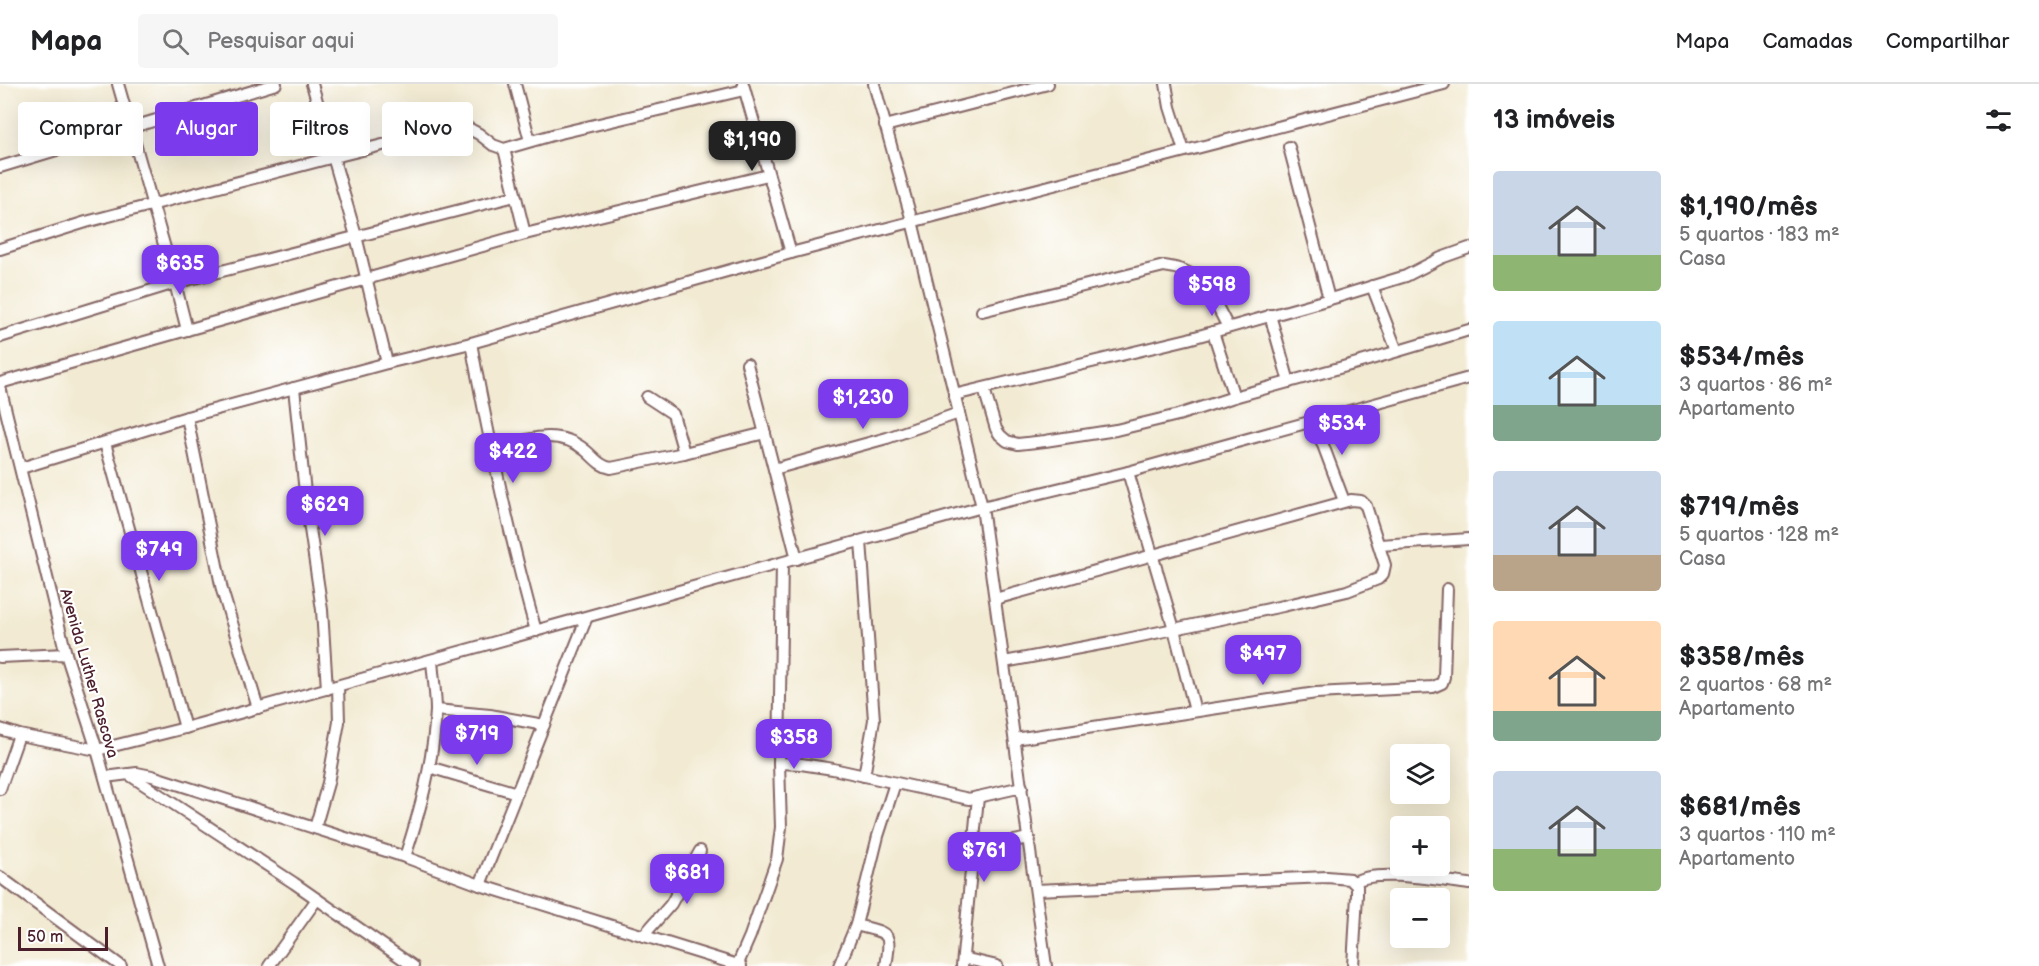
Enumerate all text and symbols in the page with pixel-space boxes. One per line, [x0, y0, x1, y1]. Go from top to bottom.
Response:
search box [138, 14, 558, 68]
text: Mapa [30, 25, 102, 58]
icon: search [159, 25, 192, 58]
text: Pesquisar aqui [207, 28, 354, 55]
text: Mapa [1675, 29, 1729, 54]
text: Camadas [1762, 29, 1853, 54]
text: Compartilhar [1886, 29, 2009, 54]
chip: Comprar [18, 102, 143, 156]
chip: Alugar [155, 102, 258, 156]
chip: Filtros [270, 102, 370, 156]
chip: Novo [382, 102, 473, 156]
icon: filters [1982, 104, 2015, 137]
text: 13 imóveis [1493, 105, 1615, 136]
pin: $1,190 [703, 121, 801, 172]
text: $1,190 [723, 128, 781, 152]
text: $1,190/mês [1679, 192, 1818, 223]
icon: home [1541, 195, 1613, 267]
text: 5 quartos · 183 m² [1679, 223, 1840, 247]
pin: $635 [144, 245, 216, 296]
text: Casa [1679, 247, 1726, 271]
text: $635 [156, 252, 204, 276]
pin: $598 [1176, 266, 1248, 317]
text: $598 [1188, 273, 1236, 297]
text: $534/mês [1679, 342, 1804, 373]
icon: home [1541, 345, 1613, 417]
text: 3 quartos · 86 m² [1679, 373, 1833, 397]
pin: $1,230 [814, 379, 912, 430]
text: $1,230 [832, 386, 894, 410]
text: Apartamento [1679, 397, 1795, 421]
pin: $534 [1306, 405, 1378, 456]
text: $534 [1318, 412, 1366, 436]
pin: $422 [477, 433, 549, 484]
text: $422 [489, 440, 537, 464]
pin: $629 [289, 486, 361, 537]
text: $719/mês [1679, 492, 1799, 523]
text: $629 [301, 493, 350, 517]
icon: home [1541, 495, 1613, 567]
text: 5 quartos · 128 m² [1679, 523, 1839, 547]
pin: $749 [123, 531, 195, 582]
text: $749 [135, 538, 183, 562]
text: Casa [1679, 547, 1726, 571]
street label: Avenida Luther Rascova [55, 586, 122, 760]
pin: $497 [1227, 635, 1299, 686]
text: $497 [1239, 642, 1287, 666]
text: $358/mês [1679, 642, 1804, 673]
icon: home [1541, 645, 1613, 717]
text: 2 quartos · 68 m² [1679, 673, 1832, 697]
text: Apartamento [1679, 697, 1795, 721]
pin: $719 [441, 715, 513, 766]
pin: $358 [758, 719, 830, 770]
text: $719 [455, 722, 499, 746]
text: $358 [770, 726, 818, 750]
map controls [1390, 744, 1450, 948]
button: layers [1390, 744, 1450, 804]
text: $681/mês [1679, 792, 1801, 823]
icon: home [1541, 795, 1613, 867]
button: + [1390, 816, 1450, 876]
text: 3 quartos · 110 m² [1679, 823, 1836, 847]
pin: $761 [948, 832, 1020, 883]
text: $761 [962, 839, 1006, 863]
text: Apartamento [1679, 847, 1795, 871]
pin: $681 [651, 854, 723, 905]
text: $681 [664, 861, 710, 885]
button: − [1390, 888, 1450, 948]
scale bar [18, 924, 108, 952]
text: 50 m [27, 928, 63, 947]

